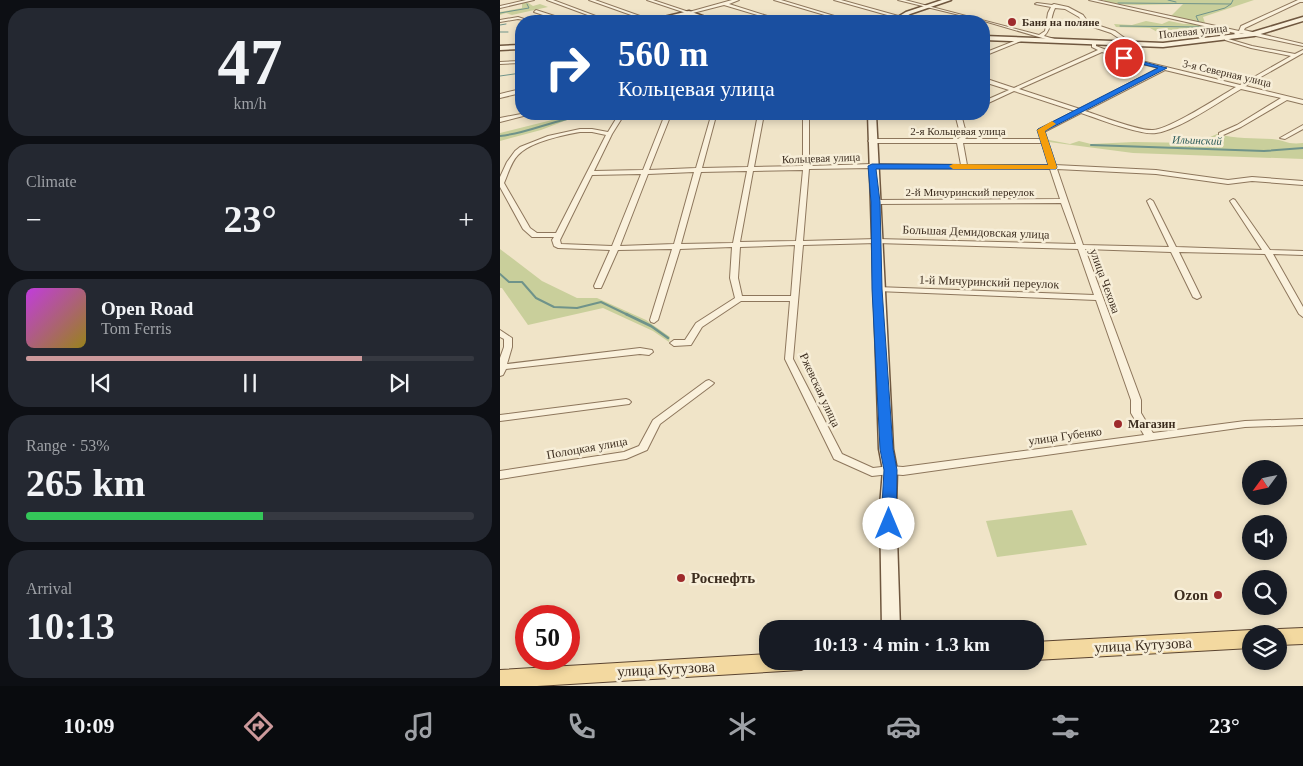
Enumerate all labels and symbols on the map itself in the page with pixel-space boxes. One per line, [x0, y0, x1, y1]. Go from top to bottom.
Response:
marker: Баня на поляне [1006, 16, 1018, 28]
place label: Баня на поляне [1022, 16, 1100, 28]
street label: Полевая улица [1158, 21, 1228, 41]
pin [1103, 37, 1145, 79]
street label: 3-я Северная улица [1182, 57, 1273, 89]
street label: 2-я Кольцевая улица [910, 125, 1006, 137]
water label: Ильинский [1171, 133, 1223, 147]
street label: Кольцевая улица [782, 151, 860, 165]
street label: 2-й Мичуринский переулок [906, 186, 1035, 198]
street label: Большая Демидовская улица [902, 222, 1050, 242]
street label: улица Чехова [1087, 247, 1123, 316]
street label: 1-й Мичуринский переулок [919, 273, 1060, 291]
street label: Ржевская улица [797, 351, 844, 430]
place label: Магазин [1128, 417, 1176, 431]
marker: Магазин [1112, 418, 1124, 430]
street label: улица Губенко [1027, 424, 1103, 448]
street label: Полоцкая улица [545, 434, 629, 462]
north arrow [1242, 460, 1288, 505]
position arrow [862, 497, 914, 549]
place label: Роснефть [691, 570, 755, 586]
marker: Роснефть [675, 572, 687, 584]
place label: Ozon [1174, 587, 1209, 603]
marker: Ozon [1212, 589, 1224, 601]
speed limit sign: 50 [515, 605, 580, 670]
street label: улица Кутузова [1094, 634, 1193, 656]
street label: улица Кутузова [617, 658, 716, 680]

